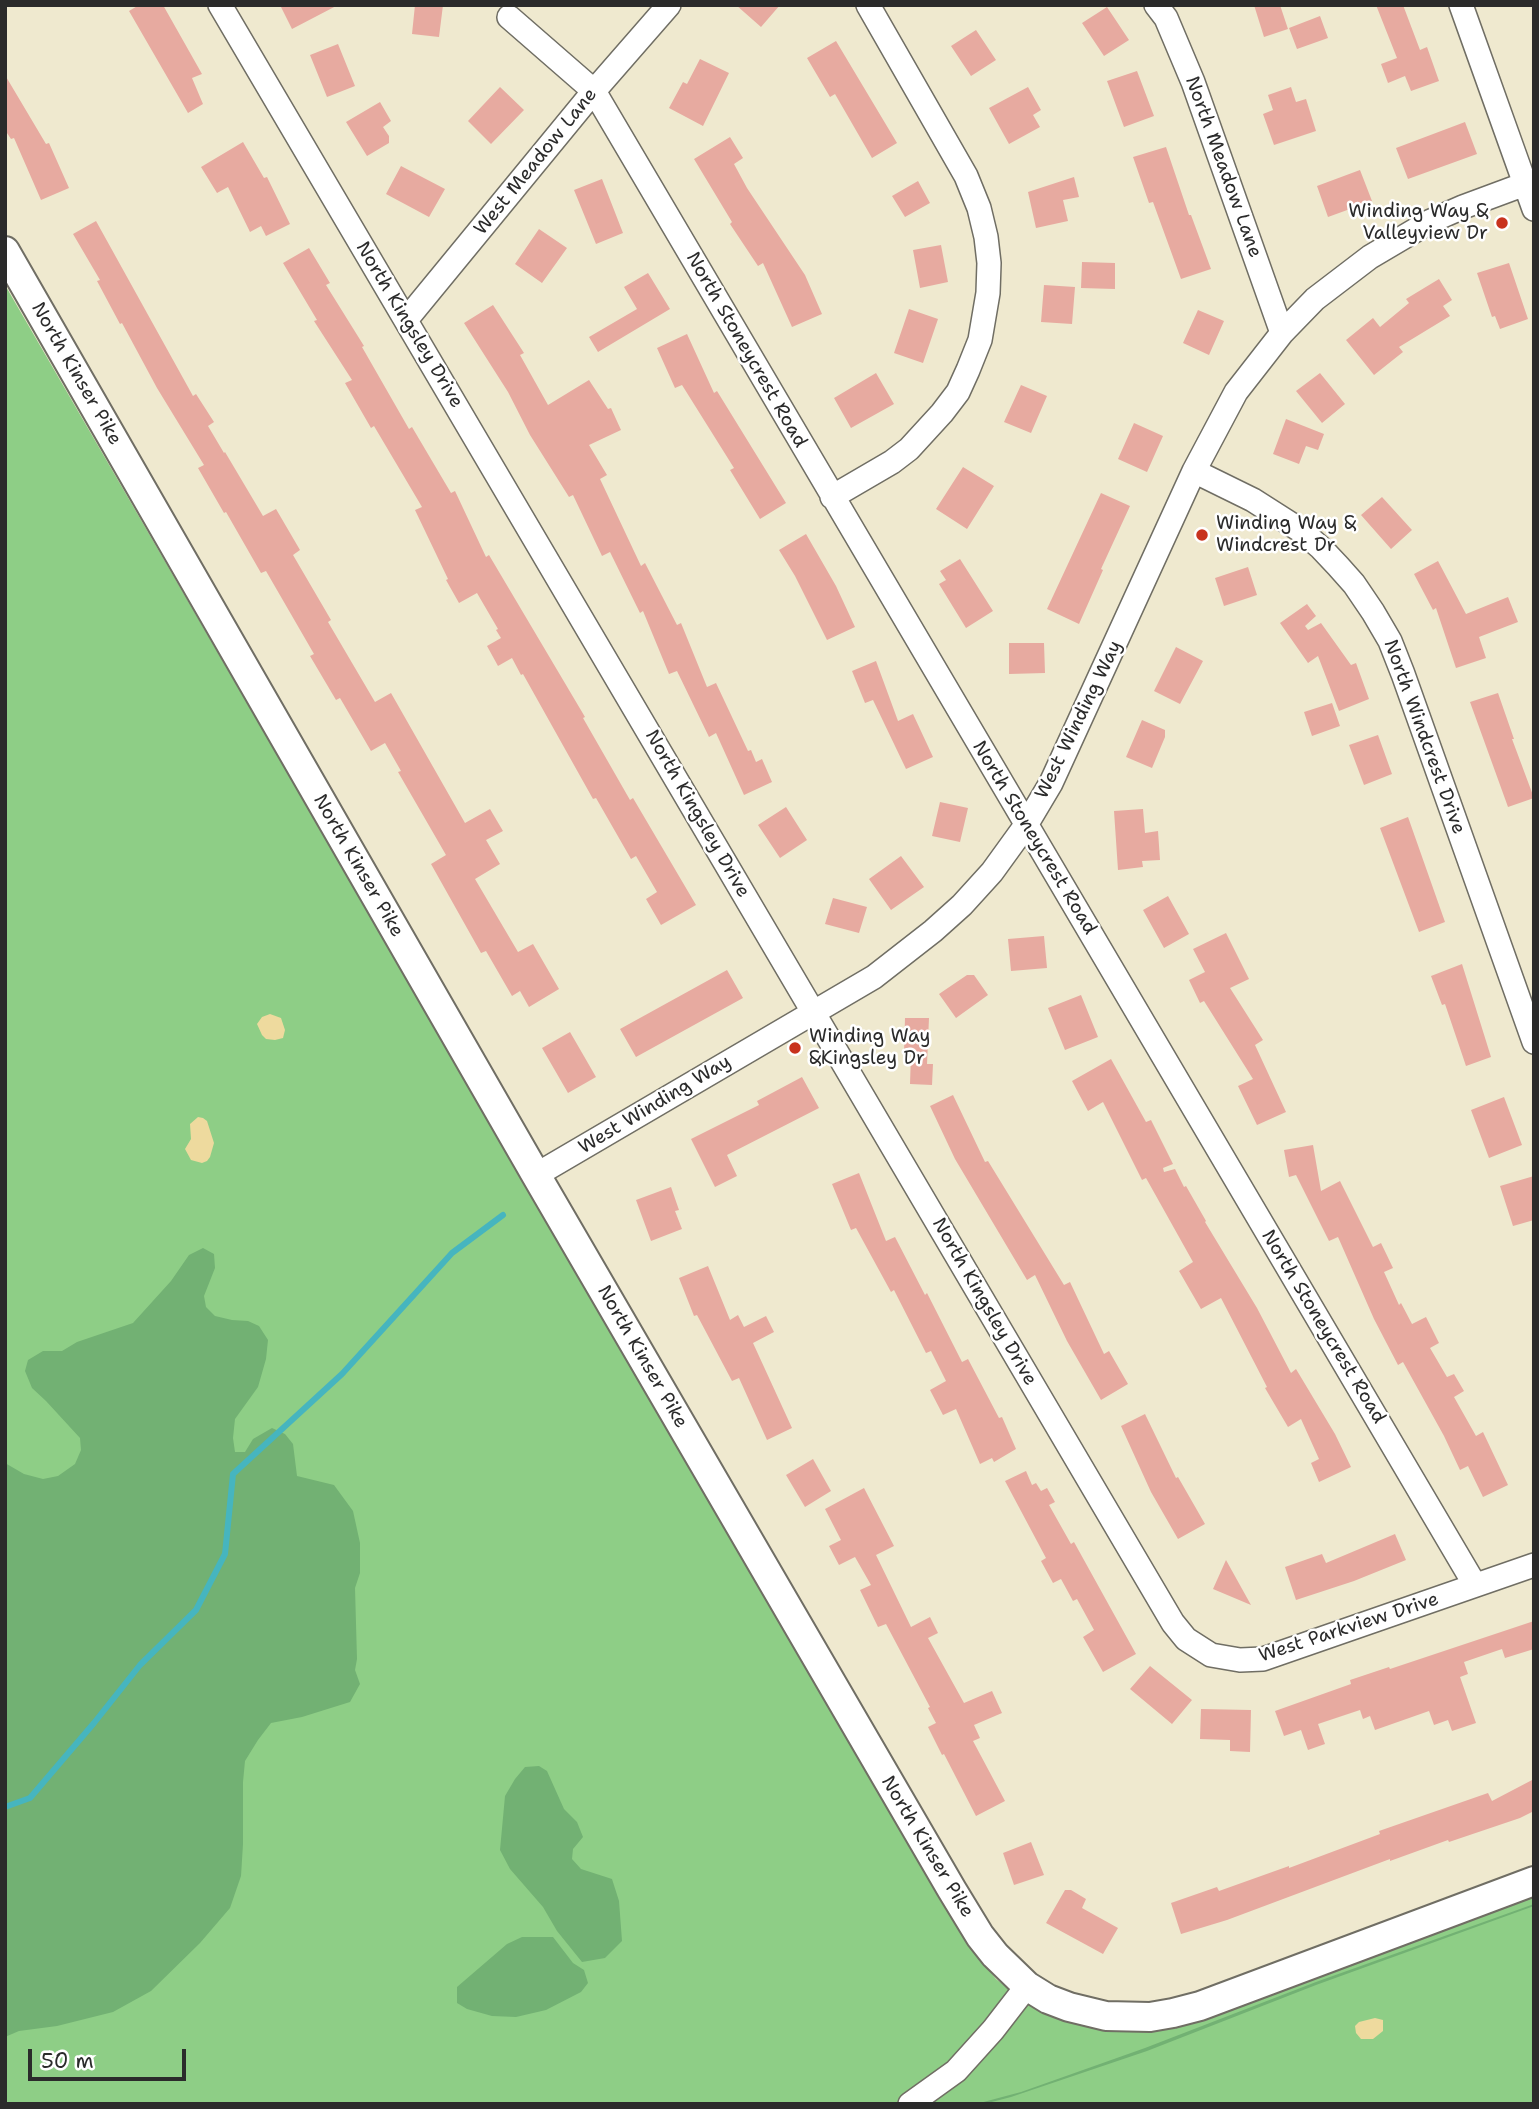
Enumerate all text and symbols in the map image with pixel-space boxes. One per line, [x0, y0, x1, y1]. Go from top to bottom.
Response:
street label: North Meadow Lane [1180, 73, 1266, 261]
street label: West Meadow Lane [470, 84, 602, 240]
place label: Winding Way & Valleyview Dr [1348, 201, 1488, 245]
marker: Winding Way & Valleyview Dr [1494, 215, 1510, 231]
street label: North Kingsley Drive [350, 238, 468, 412]
street label: North Stoneycrest Road [681, 248, 811, 452]
street label: North Kinser Pike [26, 299, 126, 449]
place label: Winding Way & Windcrest Dr [1216, 513, 1356, 557]
marker: Winding Way & Windcrest Dr [1194, 527, 1210, 543]
street label: West Winding Way [1031, 637, 1127, 803]
street label: North Windcrest Drive [1378, 637, 1470, 837]
street label: North Kingsley Drive [640, 726, 754, 902]
street label: North Stoneycrest Road [967, 737, 1101, 939]
street label: North Kinser Pike [308, 791, 408, 941]
place label: Winding Way &Kingsley Dr [809, 1026, 930, 1070]
marker: Winding Way &Kingsley Dr [787, 1040, 803, 1056]
street label: West Winding Way [575, 1051, 735, 1159]
street label: North Kingsley Drive [927, 1214, 1041, 1390]
street label: North Stoneycrest Road [1256, 1226, 1390, 1428]
street label: North Kinser Pike [592, 1282, 692, 1432]
street label: West Parkview Drive [1256, 1588, 1442, 1668]
street label: North Kinser Pike [876, 1772, 978, 1922]
scale bar [32, 2036, 189, 2080]
text: 50 m [41, 2047, 94, 2075]

